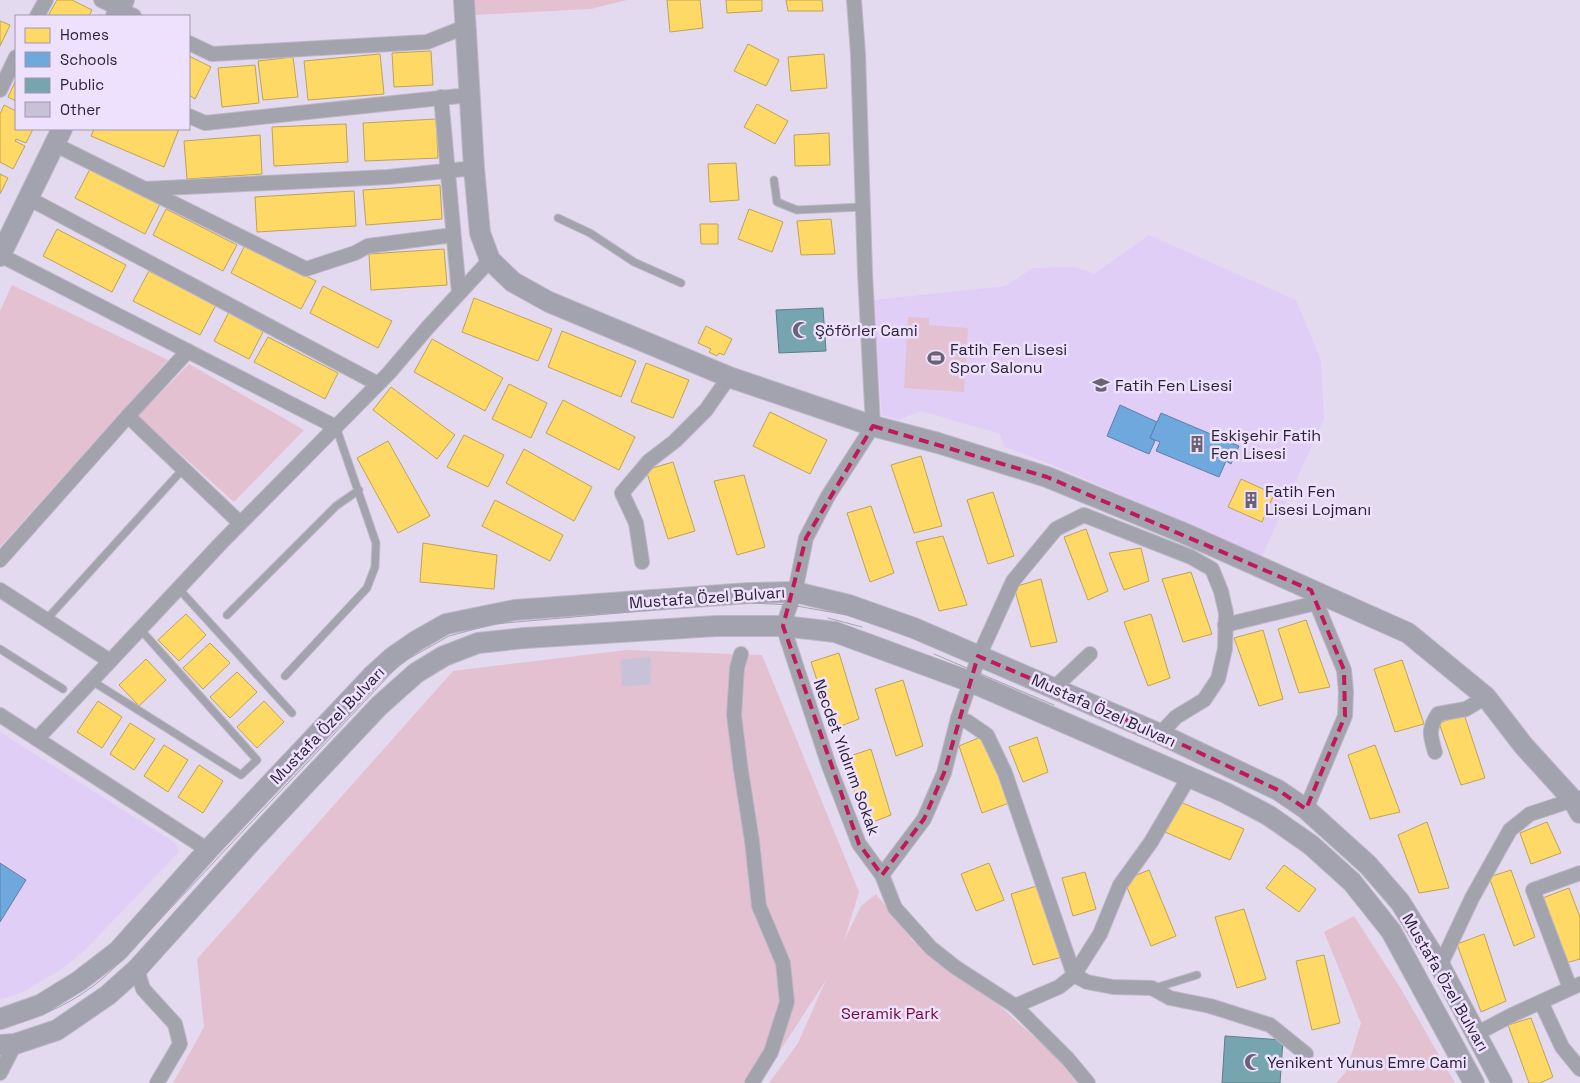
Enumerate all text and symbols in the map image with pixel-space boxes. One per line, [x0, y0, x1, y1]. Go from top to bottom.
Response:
legend [15, 15, 190, 130]
text: Homes [60, 25, 109, 44]
text: Schools [60, 50, 118, 69]
text: Public [60, 75, 104, 94]
text: Other [60, 100, 101, 119]
mosque icon: Şöförler Cami [791, 320, 811, 340]
place label: Şöförler Cami [815, 320, 918, 341]
place label: Fatih Fen Lisesi Spor Salonu [950, 339, 1067, 378]
sports icon: Fatih Fen Lisesi Spor Salonu [926, 348, 946, 368]
school or university icon: Fatih Fen Lisesi [1091, 375, 1111, 395]
place label: Fatih Fen Lisesi [1115, 375, 1232, 396]
place label: Eskişehir Fatih Fen Lisesi [1211, 425, 1321, 464]
building icon: Eskişehir Fatih Fen Lisesi [1187, 434, 1207, 454]
place label: Fatih Fen Lisesi Lojmanı [1265, 481, 1371, 520]
building icon: Fatih Fen Lisesi Lojmanı [1241, 490, 1261, 510]
street label: Mustafa Özel Bulvarı [628, 582, 786, 613]
street label: Mustafa Özel Bulvarı [266, 662, 389, 789]
street label: Mustafa Özel Bulvarı [1028, 669, 1179, 752]
street label: Necdet Yıldırım Sokak [808, 676, 885, 839]
street label: Mustafa Özel Bulvarı [1397, 909, 1494, 1055]
park label: Seramik Park [841, 1003, 939, 1024]
mosque icon: Yenikent Yunus Emre Cami [1243, 1052, 1263, 1072]
place label: Yenikent Yunus Emre Cami [1267, 1052, 1467, 1073]

